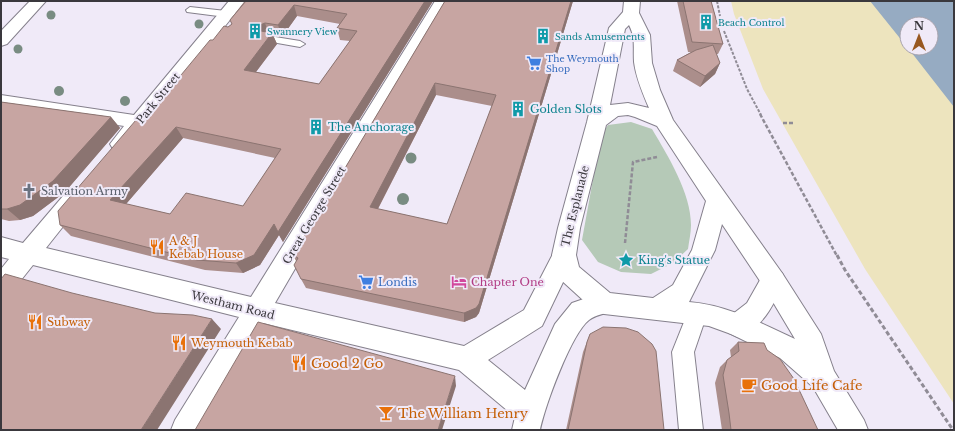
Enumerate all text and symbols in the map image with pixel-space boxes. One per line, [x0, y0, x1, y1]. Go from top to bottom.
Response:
building icon: Beach Control [697, 13, 715, 31]
north arrow [899, 16, 939, 56]
place label: Beach Control [718, 17, 784, 28]
text: N [914, 19, 925, 33]
building icon: Swannery View [246, 22, 264, 40]
place label: Swannery View [267, 26, 338, 37]
building icon: Sands Amusements [534, 27, 552, 45]
place label: Sands Amusements [555, 31, 645, 42]
place label: The Weymouth Shop [546, 53, 619, 74]
supermarket icon: The Weymouth Shop [525, 54, 543, 72]
street label: Park Street [133, 69, 183, 126]
building icon: Golden Slots [509, 100, 527, 118]
place label: Golden Slots [530, 102, 602, 116]
building icon: The Anchorage [307, 118, 325, 136]
place label: The Anchorage [328, 120, 414, 134]
street label: Great George Street [279, 163, 349, 267]
street label: The Esplanade [558, 164, 592, 248]
church icon: Salvation Army [20, 182, 38, 200]
place label: Salvation Army [41, 184, 128, 198]
place label: A & J Kebab House [168, 234, 243, 261]
restaurant icon: A & J Kebab House [148, 238, 166, 256]
place icon: King's Statue [617, 251, 635, 269]
place label: King's Statue [638, 253, 710, 267]
supermarket icon: Londis [357, 273, 375, 291]
hotel icon: Chapter One [450, 273, 468, 291]
place label: Londis [378, 275, 417, 289]
place label: Chapter One [471, 275, 544, 289]
street label: Westham Road [189, 288, 277, 322]
restaurant icon: Subway [26, 313, 44, 331]
place label: Subway [47, 315, 91, 329]
restaurant icon: Weymouth Kebab [170, 334, 188, 352]
place label: Weymouth Kebab [190, 336, 293, 350]
restaurant icon: Good 2 Go [290, 354, 308, 372]
place label: Good 2 Go [311, 355, 383, 372]
cafe icon: Good Life Cafe [740, 376, 758, 394]
place label: Good Life Cafe [761, 377, 862, 394]
bar icon: The William Henry [377, 404, 395, 422]
place label: The William Henry [398, 405, 529, 422]

